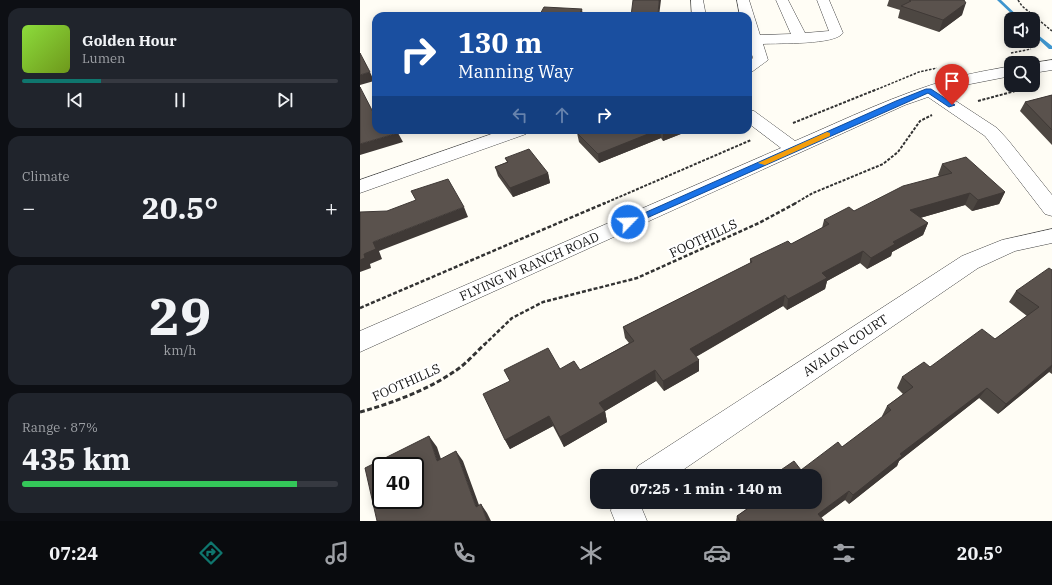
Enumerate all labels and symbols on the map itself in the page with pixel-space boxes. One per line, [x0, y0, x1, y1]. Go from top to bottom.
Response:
pin [935, 64, 969, 105]
position arrow [607, 201, 649, 243]
street label: FOOTHILLS [667, 215, 740, 262]
street label: FLYING W RANCH ROAD [457, 228, 602, 305]
street label: AVALON COURT [799, 310, 892, 380]
street label: FOOTHILLS [369, 360, 443, 405]
speed limit sign: 40 [372, 457, 424, 509]

